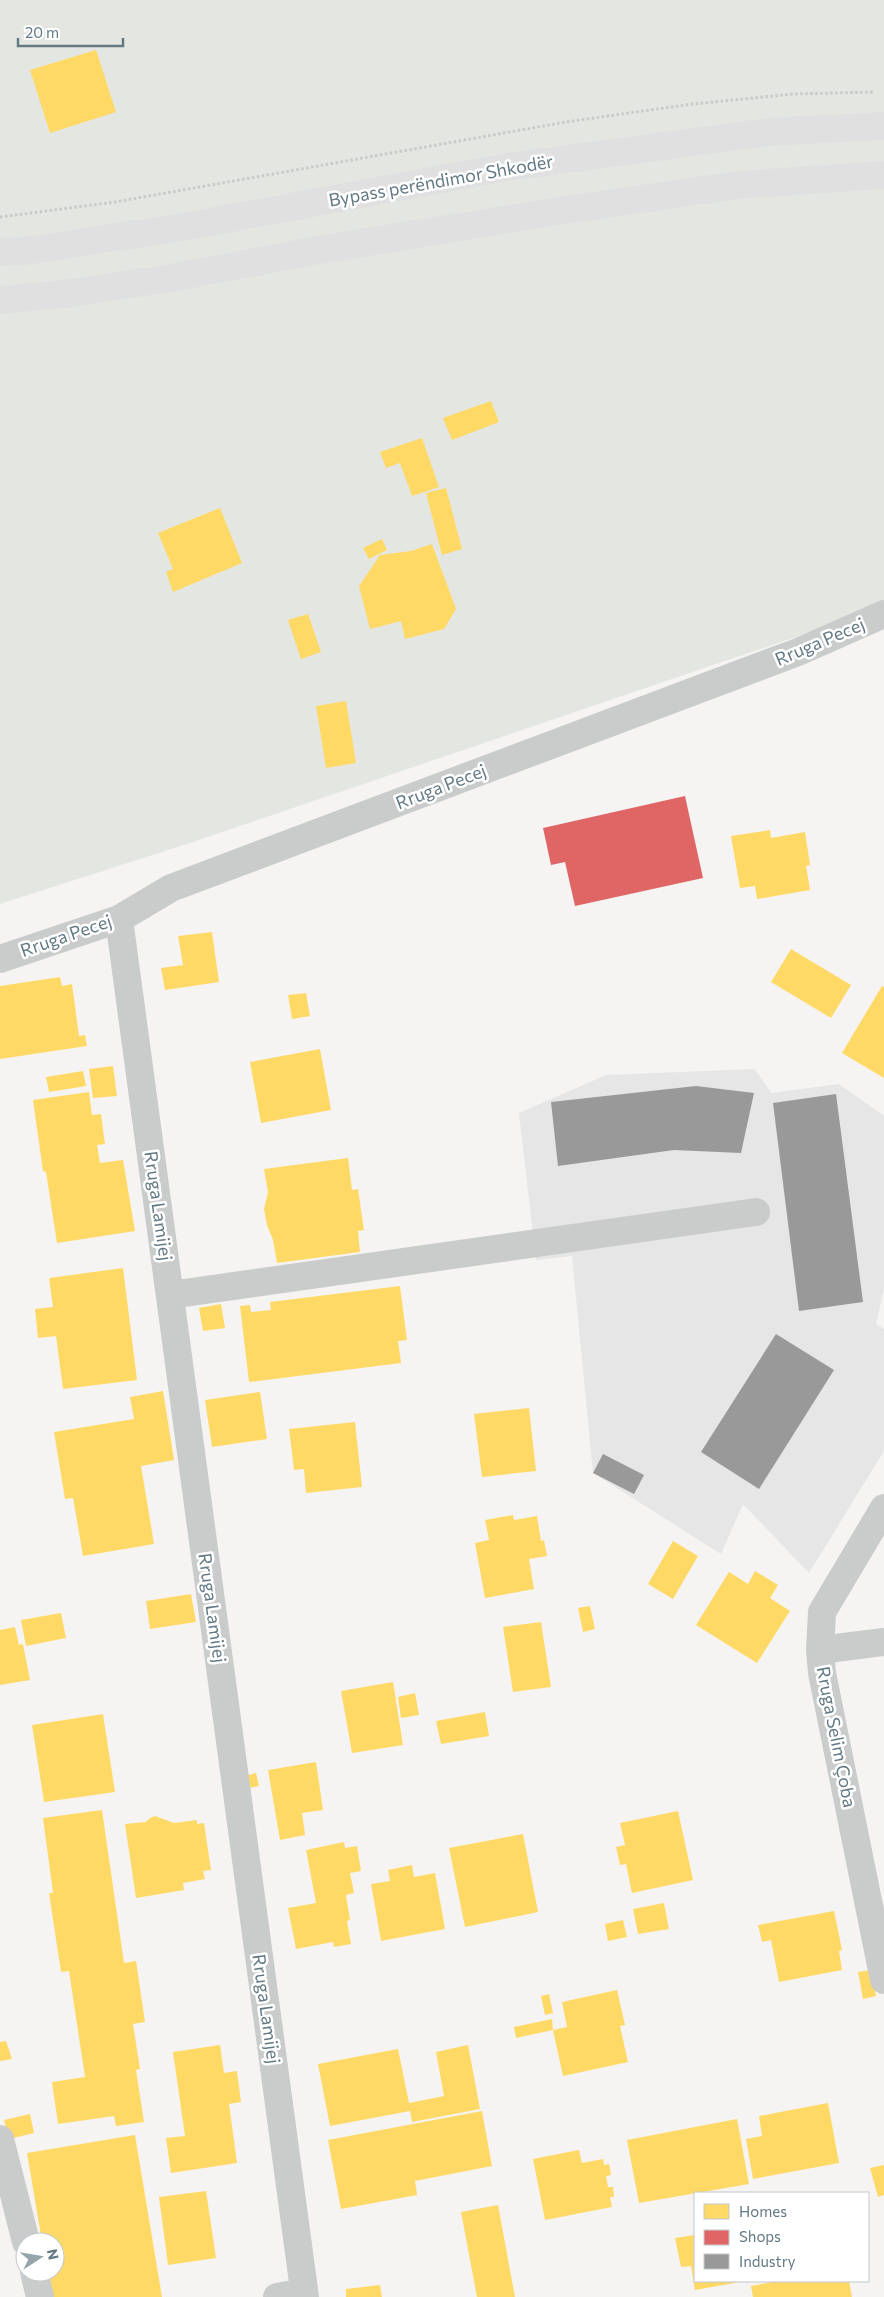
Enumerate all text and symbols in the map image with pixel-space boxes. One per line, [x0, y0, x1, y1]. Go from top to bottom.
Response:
scale bar [18, 15, 122, 47]
text: 20 m [25, 23, 59, 41]
street label: Bypass perëndimor Shkodër [327, 149, 555, 211]
street label: Rruga Pecej [771, 612, 868, 670]
street label: Rruga Pecej [392, 759, 489, 813]
street label: Rruga Pecej [17, 909, 114, 961]
street label: Rruga Lamijej [140, 1150, 178, 1262]
street label: Rruga Lamijej [194, 1552, 232, 1664]
street label: Rruga Selim Çoba [813, 1664, 861, 1809]
street label: Rruga Lamijej [248, 1953, 286, 2065]
legend [694, 2192, 869, 2282]
text: Homes [739, 2202, 787, 2220]
text: Shops [739, 2227, 781, 2245]
north arrow [15, 2232, 65, 2282]
text: N [44, 2247, 63, 2261]
text: Industry [739, 2252, 796, 2270]

